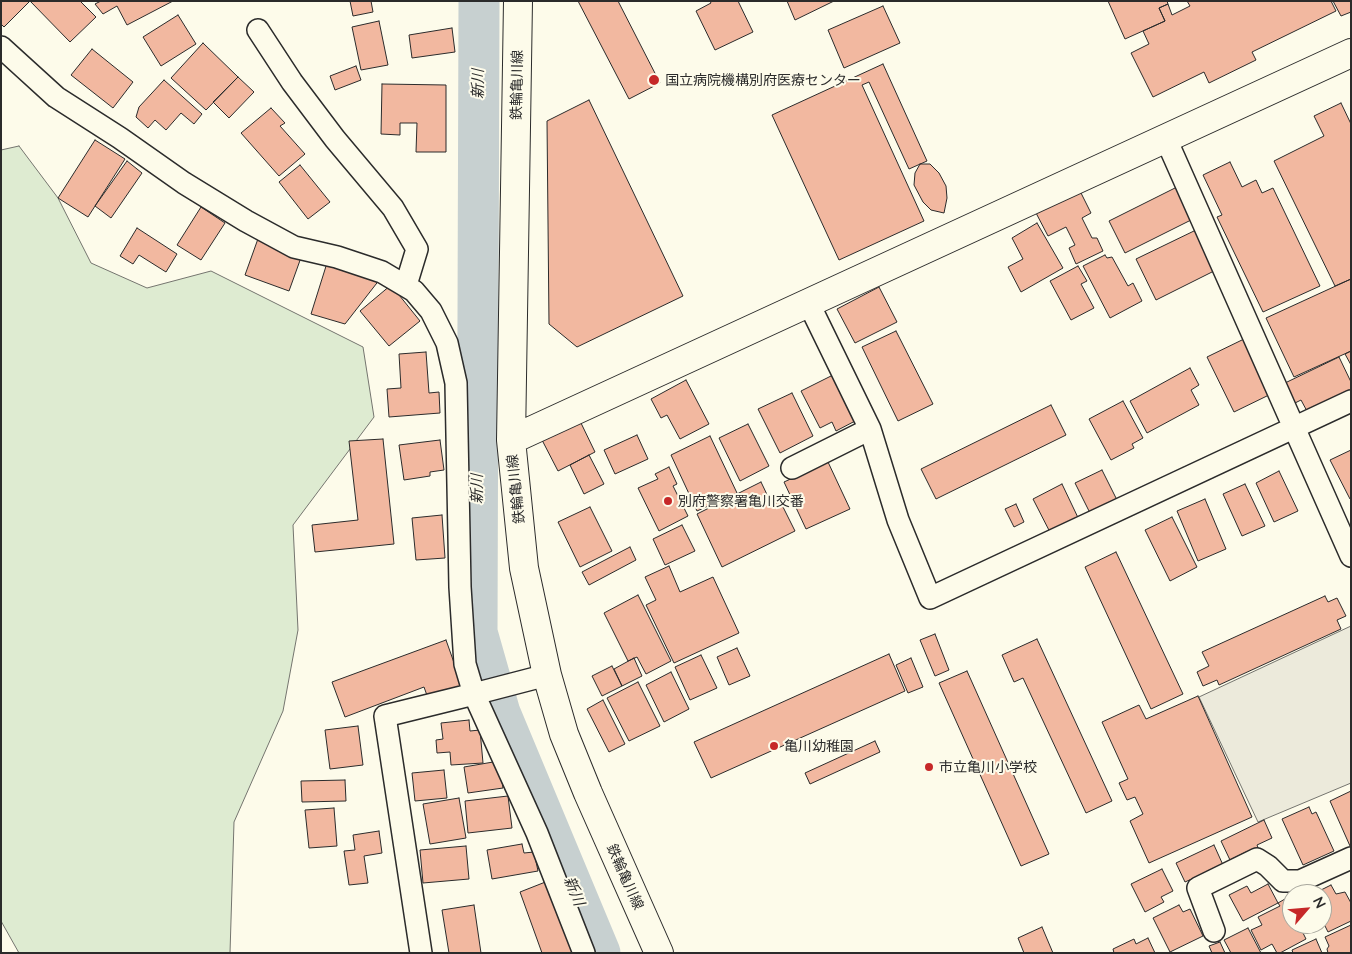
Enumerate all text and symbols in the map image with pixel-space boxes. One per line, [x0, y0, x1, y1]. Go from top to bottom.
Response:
street label: 鉄輪亀川線 [508, 50, 526, 120]
water label: 新川 [469, 69, 487, 99]
place label: 国立病院機構別府医療センター [665, 72, 861, 88]
marker: 国立病院機構別府医療センター [647, 73, 661, 87]
street label: 鉄輪亀川線 [504, 453, 528, 525]
water label: 新川 [468, 474, 486, 504]
place label: 別府警察署亀川交番 [678, 493, 804, 509]
marker: 別府警察署亀川交番 [662, 495, 674, 507]
place label: 亀川幼稚園 [784, 738, 854, 754]
marker: 亀川幼稚園 [768, 740, 780, 752]
place label: 市立亀川小学校 [939, 759, 1037, 775]
marker: 市立亀川小学校 [923, 761, 935, 773]
street label: 鉄輪亀川線 [603, 842, 647, 912]
water label: 新川 [560, 874, 588, 908]
north arrow [1282, 884, 1332, 934]
text: N [1310, 894, 1330, 911]

